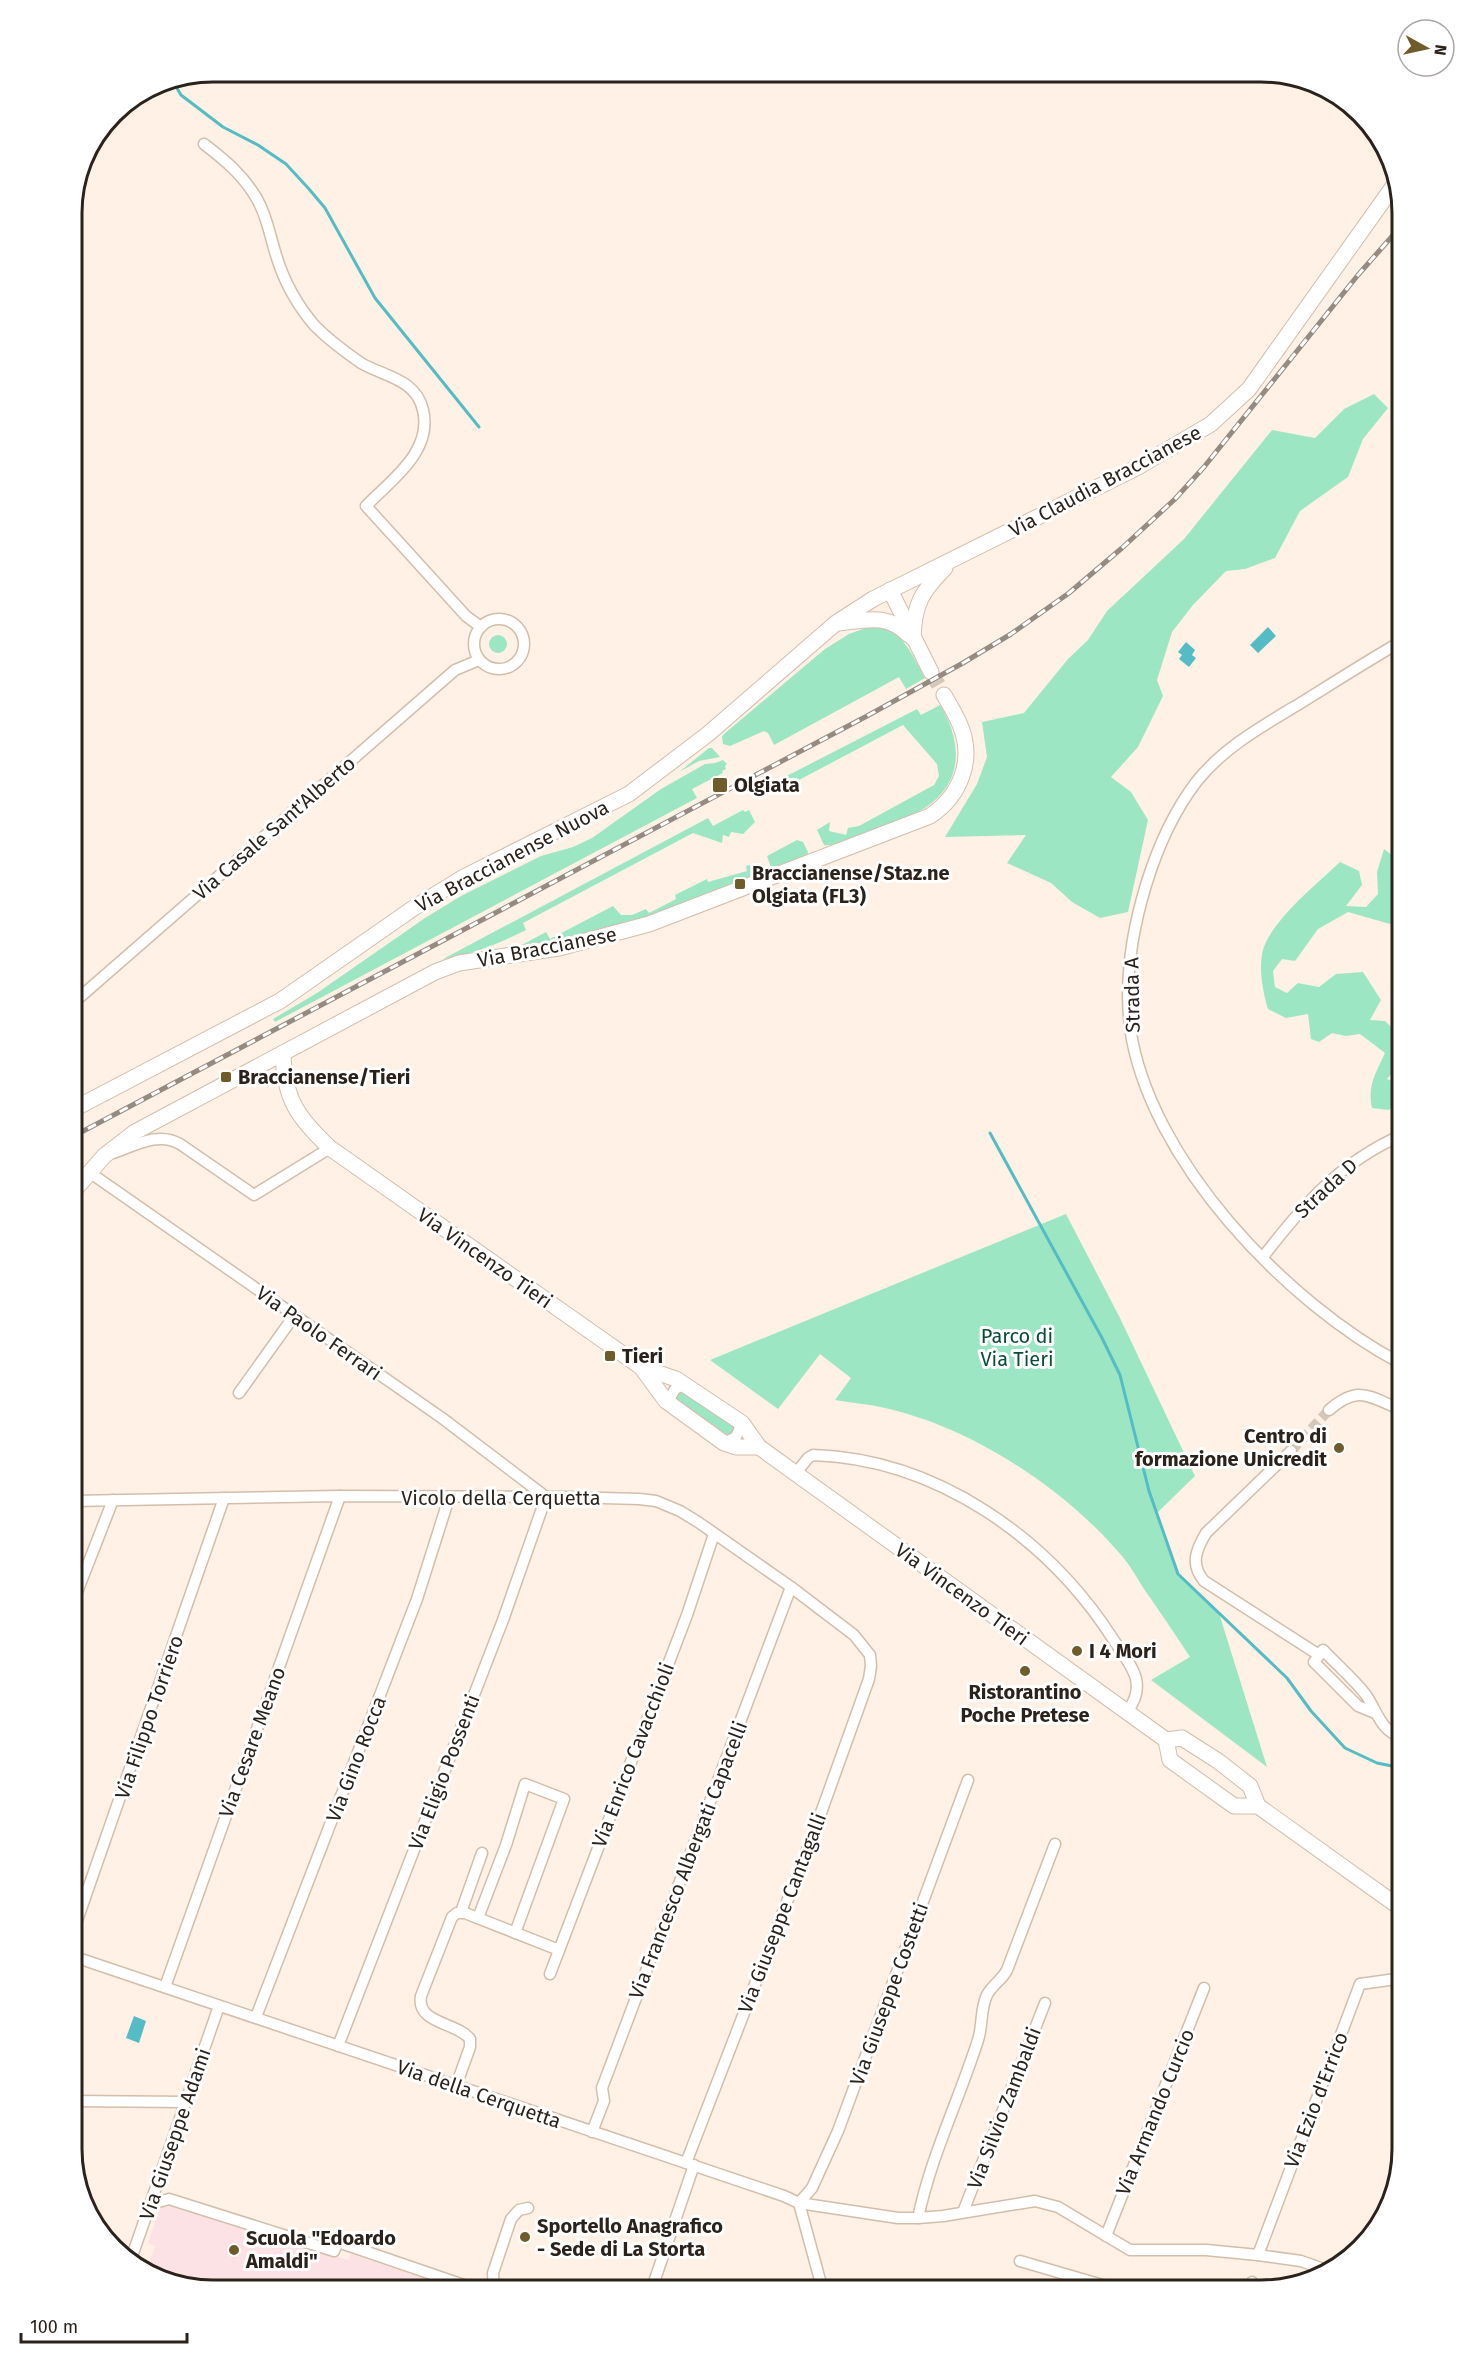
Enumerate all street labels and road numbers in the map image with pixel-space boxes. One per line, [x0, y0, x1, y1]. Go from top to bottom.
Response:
street label: Via Claudia Braccianese [1005, 420, 1205, 542]
street label: Via Casale Sant'Alberto [188, 751, 360, 905]
street label: Via Braccianense Nuova [411, 795, 613, 917]
street label: Via Braccianese [475, 922, 619, 972]
street label: Strada A [1119, 956, 1145, 1033]
street label: Strada D [1290, 1153, 1362, 1223]
street label: Via Vincenzo Tieri [413, 1203, 557, 1313]
street label: Via Paolo Ferrari [252, 1281, 386, 1385]
street label: Vicolo della Cerquetta [401, 1486, 601, 1510]
street label: Via Vincenzo Tieri [891, 1538, 1033, 1650]
street label: Via Filippo Torriero [110, 1632, 188, 1802]
street label: Via Enrico Cavacchioli [587, 1659, 679, 1851]
street label: Via Cesare Meano [214, 1663, 290, 1821]
street label: Via Eligio Possenti [403, 1691, 485, 1853]
street label: Via Gino Rocca [321, 1693, 391, 1825]
street label: Via Francesco Albergati Capacelli [624, 1718, 752, 2002]
street label: Via Giuseppe Cantagalli [733, 1810, 831, 2016]
street label: Via Giuseppe Costetti [845, 1899, 933, 2089]
street label: Via Silvio Zambaldi [962, 2024, 1046, 2192]
street label: Via Armando Curcio [1111, 2025, 1199, 2199]
street label: Via Ezio d'Errico [1279, 2029, 1353, 2171]
street label: Via Giuseppe Adami [134, 2045, 216, 2223]
street label: Via della Cerquetta [394, 2055, 564, 2133]

